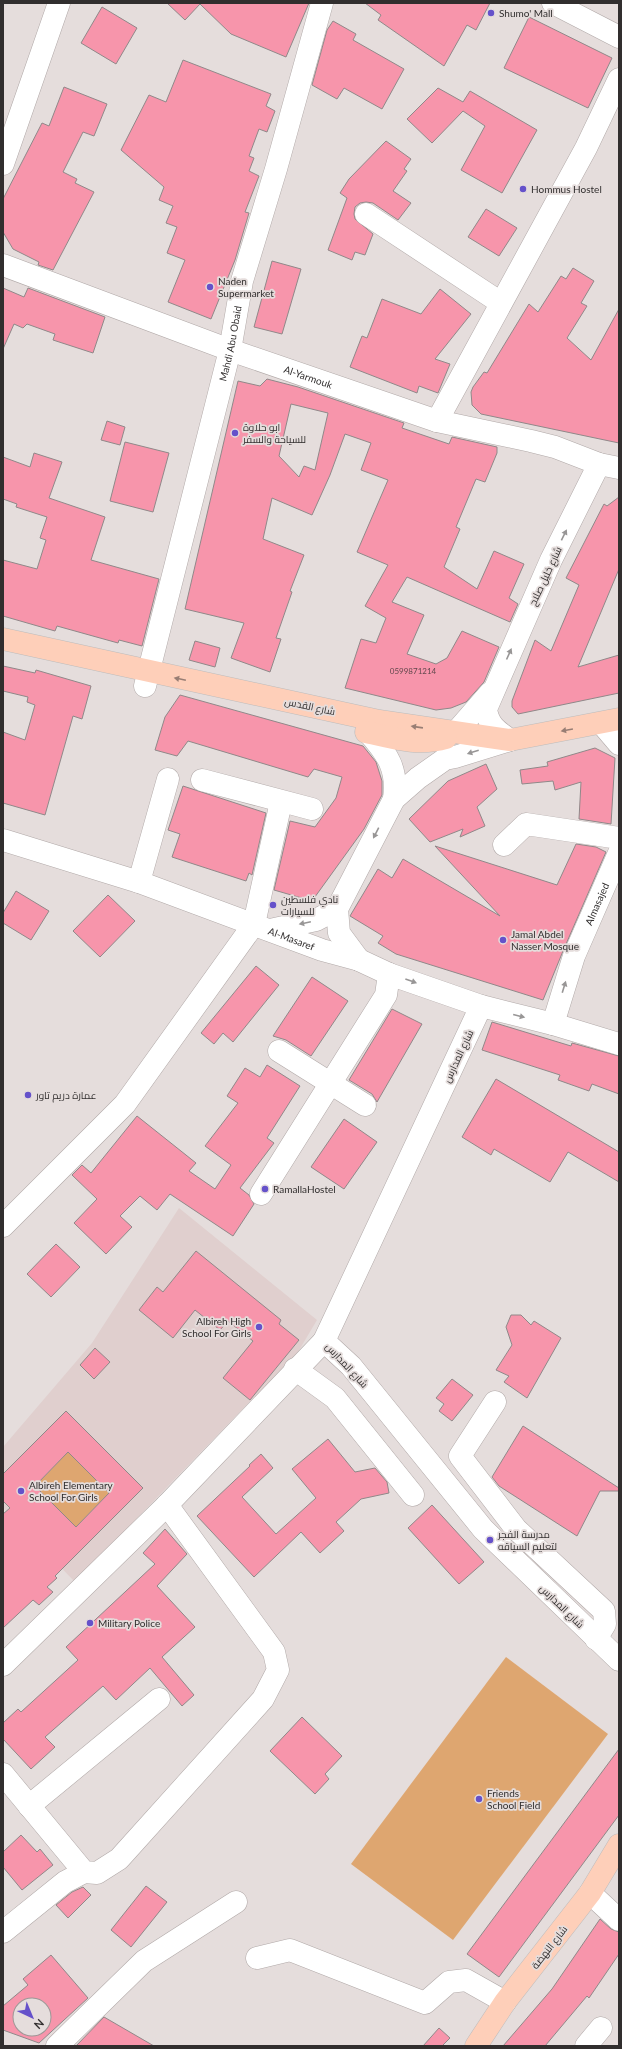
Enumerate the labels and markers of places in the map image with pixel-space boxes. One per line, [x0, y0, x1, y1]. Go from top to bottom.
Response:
place label: Shumo' Mall [499, 7, 553, 19]
marker: Shumo' Mall [486, 8, 496, 18]
place label: Hommus Hostel [531, 183, 602, 195]
marker: Hommus Hostel [518, 184, 528, 194]
place label: Naden Supermarket [218, 275, 274, 299]
marker: Naden Supermarket [205, 282, 215, 292]
place label: ابو حلاوة للسياحة والسفر [242, 421, 306, 445]
marker: ابو حلاوة للسياحة والسفر [230, 428, 240, 438]
place label: نادي فلسطين للسيارات [281, 893, 338, 917]
marker: نادي فلسطين للسيارات [268, 900, 278, 910]
place label: Jamal Abdel Nasser Mosque [511, 928, 579, 952]
marker: Jamal Abdel Nasser Mosque [498, 935, 508, 945]
place label: عمارة دريم تاور [35, 1089, 97, 1103]
marker: عمارة دريم تاور [23, 1090, 33, 1100]
place label: RamallaHostel [273, 1183, 336, 1195]
marker: RamallaHostel [260, 1184, 270, 1194]
place label: Albireh High School For Girls [182, 1315, 251, 1339]
marker: Albireh High School For Girls [254, 1322, 264, 1332]
place label: Albireh Elementary School For Girls [29, 1479, 114, 1503]
marker: Albireh Elementary School For Girls [16, 1486, 26, 1496]
place label: مدرسة الفجر لتعليم السياقه [497, 1528, 557, 1554]
marker: مدرسة الفجر لتعليم السياقه [485, 1535, 495, 1545]
place label: Military Police [98, 1617, 160, 1629]
marker: Military Police [85, 1618, 95, 1628]
place label: Friends School Field [487, 1787, 540, 1811]
marker: Friends School Field [474, 1794, 484, 1804]

